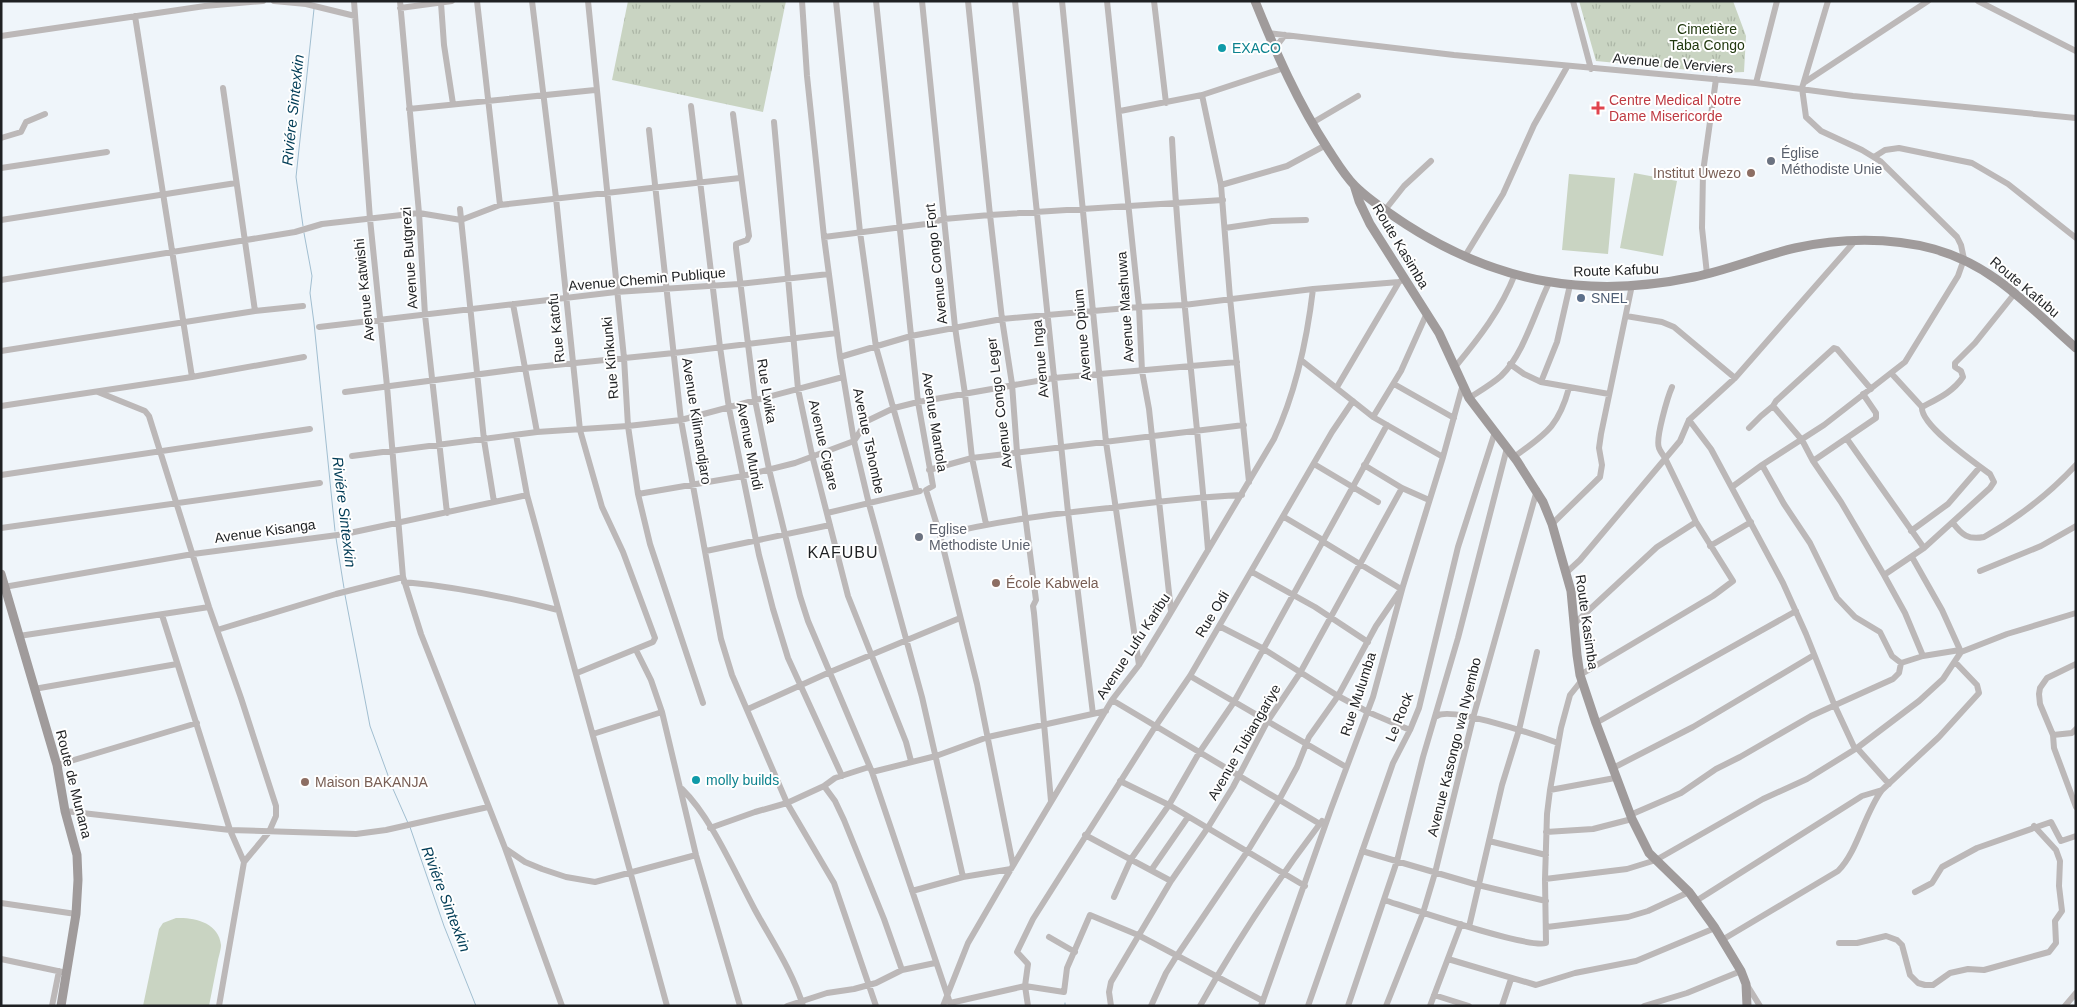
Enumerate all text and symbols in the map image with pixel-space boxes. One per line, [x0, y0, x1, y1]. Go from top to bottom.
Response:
park label: Cimetière Taba Congo [1669, 21, 1745, 53]
place label: EXACO [1232, 40, 1281, 56]
marker: EXACO [1216, 42, 1228, 54]
street label: Avenue de Verviers [1612, 50, 1734, 76]
water label: Riviére Sintexkin [278, 54, 307, 166]
place label: Centre Medical Notre Dame Misericorde [1609, 92, 1741, 124]
marker: Centre Medical Notre Dame Misericorde [1591, 101, 1605, 115]
place label: Église Méthodiste Unie [1781, 145, 1882, 177]
marker: Église Méthodiste Unie [1765, 155, 1777, 167]
place label: Institut Uwezo [1653, 165, 1741, 181]
marker: Institut Uwezo [1745, 167, 1757, 179]
street label: Route Kasimba [1369, 201, 1433, 291]
street label: Avenue Congo Fort [922, 203, 950, 325]
street label: Avenue Butgrezi [397, 206, 421, 310]
street label: Avenue Katwishi [351, 238, 377, 342]
street label: Avenue Mashuwa [1113, 251, 1137, 363]
street label: Route Kafubu [1987, 253, 2063, 321]
street label: Route Kafubu [1573, 261, 1659, 279]
street label: Avenue Chemin Publique [568, 264, 726, 294]
street label: Avenue Opium [1070, 288, 1094, 382]
place label: SNEL [1591, 290, 1628, 306]
street label: Rue Katofu [544, 292, 568, 364]
marker: SNEL [1575, 292, 1587, 304]
street label: Rue Kinkunki [598, 316, 622, 400]
street label: Avenue Inga [1029, 319, 1051, 399]
street label: Avenue Congo Leger [983, 336, 1015, 470]
street label: Avenue Kilimandjaro [679, 356, 715, 486]
street label: Rue Lwika [754, 357, 780, 425]
street label: Avenue Mantola [919, 371, 951, 473]
street label: Avenue Tshombe [850, 387, 888, 496]
street label: Avenue Cigare [806, 398, 842, 492]
street label: Avenue Mundi [734, 401, 766, 491]
water label: Riviére Sintexkin [329, 455, 360, 568]
street label: Avenue Kisanga [214, 516, 317, 546]
place label: Eglise Methodiste Unie [929, 521, 1030, 553]
marker: Eglise Methodiste Unie [913, 531, 925, 543]
district label: KAFUBU [808, 544, 878, 561]
street label: Route Kasimba [1572, 573, 1602, 671]
place label: École Kabwela [1006, 575, 1099, 591]
marker: École Kabwela [990, 577, 1002, 589]
street label: Rue Odi [1192, 588, 1232, 640]
street label: Avenue Lufu Karibu [1093, 590, 1173, 702]
street label: Rue Mulumba [1337, 650, 1379, 738]
street label: Avenue Kasongo wa Nyembo [1424, 655, 1484, 838]
street label: Avenue Tubiangariye [1204, 681, 1284, 803]
street label: Le Rock [1382, 689, 1416, 744]
street label: Route de Munana [53, 728, 95, 840]
place label: molly builds [706, 772, 779, 788]
place label: Maison BAKANJA [315, 774, 428, 790]
marker: molly builds [690, 774, 702, 786]
marker: Maison BAKANJA [299, 776, 311, 788]
water label: Riviére Sintexkin [419, 844, 474, 954]

